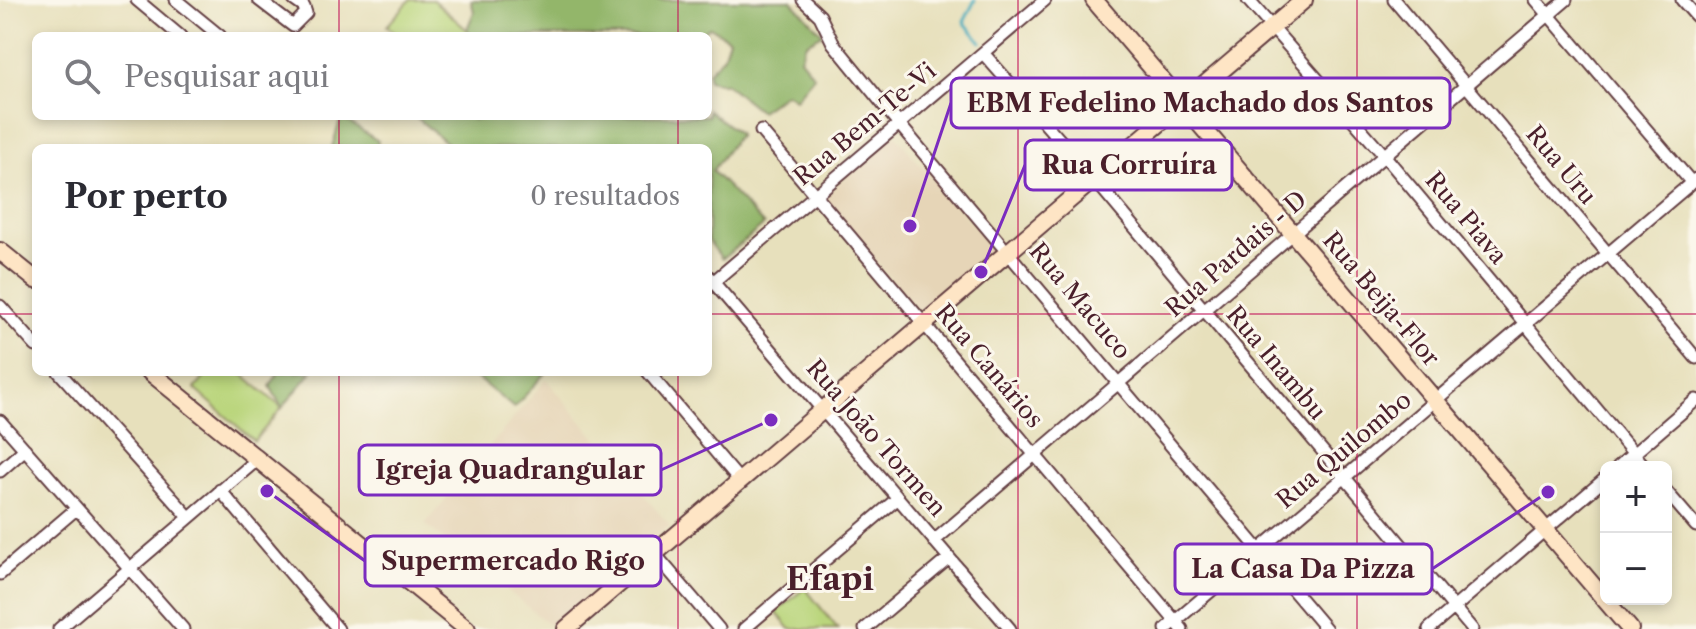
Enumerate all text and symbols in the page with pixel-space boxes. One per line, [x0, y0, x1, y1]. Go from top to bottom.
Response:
search box [32, 32, 712, 120]
icon: search [60, 54, 104, 98]
street label: Rua Bem-Te-Vi [788, 56, 942, 191]
text: Pesquisar aqui [124, 58, 329, 95]
callout: EBM Fedelino Machado dos Santos [951, 78, 1450, 128]
text: EBM Fedelino Machado dos Santos [966, 87, 1434, 119]
street label: Rua Uru [1520, 119, 1603, 210]
callout: Rua Corruíra [1025, 140, 1232, 190]
text: Rua Corruíra [1041, 149, 1218, 181]
street label: Rua Piava [1420, 166, 1513, 270]
text: Por perto [64, 175, 228, 217]
text: 0 resultados [530, 180, 680, 212]
street label: Rua Pardais - D [1159, 185, 1312, 323]
street label: Rua Beija-Flor [1317, 226, 1446, 372]
street label: Rua Macuco [1023, 237, 1137, 365]
street label: Rua Canários [929, 298, 1050, 433]
street label: Rua Inambu [1220, 300, 1332, 426]
street label: Rua João Tormen [800, 353, 952, 522]
street label: Rua Quilombo [1271, 385, 1417, 514]
callout: Igreja Quadrangular [359, 445, 661, 495]
text: Igreja Quadrangular [375, 454, 645, 486]
map controls [1600, 461, 1672, 605]
button: + [1600, 461, 1672, 533]
button: − [1600, 533, 1672, 605]
callout: Supermercado Rigo [365, 536, 661, 586]
callout: La Casa Da Pizza [1175, 544, 1432, 594]
text: Supermercado Rigo [381, 545, 645, 577]
text: La Casa Da Pizza [1191, 553, 1416, 585]
district label: Efapi [786, 559, 874, 598]

